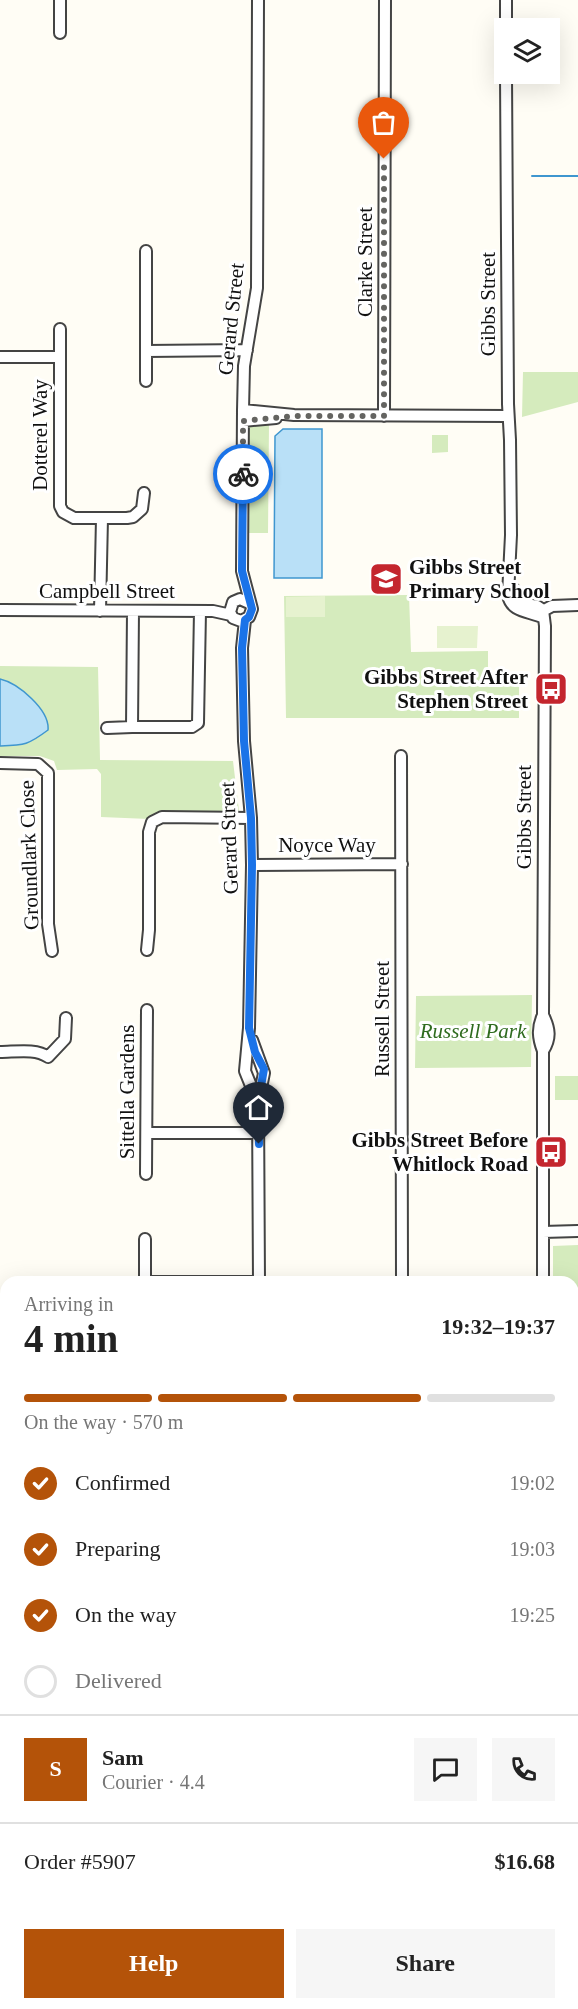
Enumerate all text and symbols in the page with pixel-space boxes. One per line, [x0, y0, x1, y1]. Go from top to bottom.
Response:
map controls [494, 18, 560, 84]
button: layers [494, 18, 560, 84]
pin [358, 97, 409, 159]
icon: bag [367, 106, 400, 139]
street label: Clarke Street [353, 207, 377, 317]
street label: Gibbs Street [476, 252, 500, 356]
street label: Gerard Street [213, 262, 249, 376]
street label: Dotterel Way [28, 379, 52, 491]
courier [213, 444, 273, 504]
icon: bike [227, 458, 260, 491]
place label: Gibbs Street Primary School [409, 555, 550, 603]
school or university icon: Gibbs Street Primary School [368, 561, 404, 597]
street label: Campbell Street [39, 579, 175, 603]
place label: Gibbs Street After Stephen Street [364, 665, 528, 713]
bus stop icon: Gibbs Street After Stephen Street [533, 671, 569, 707]
street label: Gibbs Street [512, 765, 536, 869]
street label: Groundlark Close [14, 780, 44, 930]
street label: Gerard Street [215, 781, 243, 895]
street label: Noyce Way [278, 833, 376, 857]
street label: Russell Street [370, 961, 394, 1077]
park label: Russell Park [419, 1019, 527, 1043]
street label: Sittella Gardens [115, 1025, 139, 1159]
pin [233, 1082, 284, 1144]
icon: home [242, 1091, 275, 1124]
place label: Gibbs Street Before Whitlock Road [351, 1128, 528, 1176]
bus stop icon: Gibbs Street Before Whitlock Road [533, 1134, 569, 1170]
text: Arriving in [24, 1293, 113, 1315]
text: 19:32–19:37 [441, 1314, 555, 1339]
text: 4 min [24, 1317, 118, 1360]
text: On the way · 570 m [24, 1411, 183, 1433]
icon: check [24, 1467, 57, 1500]
text: Confirmed [75, 1470, 170, 1495]
text: 19:02 [509, 1472, 555, 1494]
icon: check [24, 1533, 57, 1566]
text: Preparing [75, 1536, 161, 1561]
text: 19:03 [509, 1538, 555, 1560]
icon: check [24, 1599, 57, 1632]
text: On the way [75, 1602, 176, 1627]
text: 19:25 [509, 1604, 555, 1626]
text: Delivered [75, 1668, 162, 1693]
button: chat [414, 1738, 477, 1801]
button: phone [492, 1738, 555, 1801]
text: Sam [102, 1745, 144, 1770]
text: S [49, 1756, 62, 1781]
text: Courier · 4.4 [102, 1771, 205, 1793]
text: Order #5907 [24, 1849, 136, 1874]
text: $16.68 [495, 1849, 555, 1874]
button: Help [24, 1929, 284, 1998]
button: Share [296, 1929, 555, 1998]

